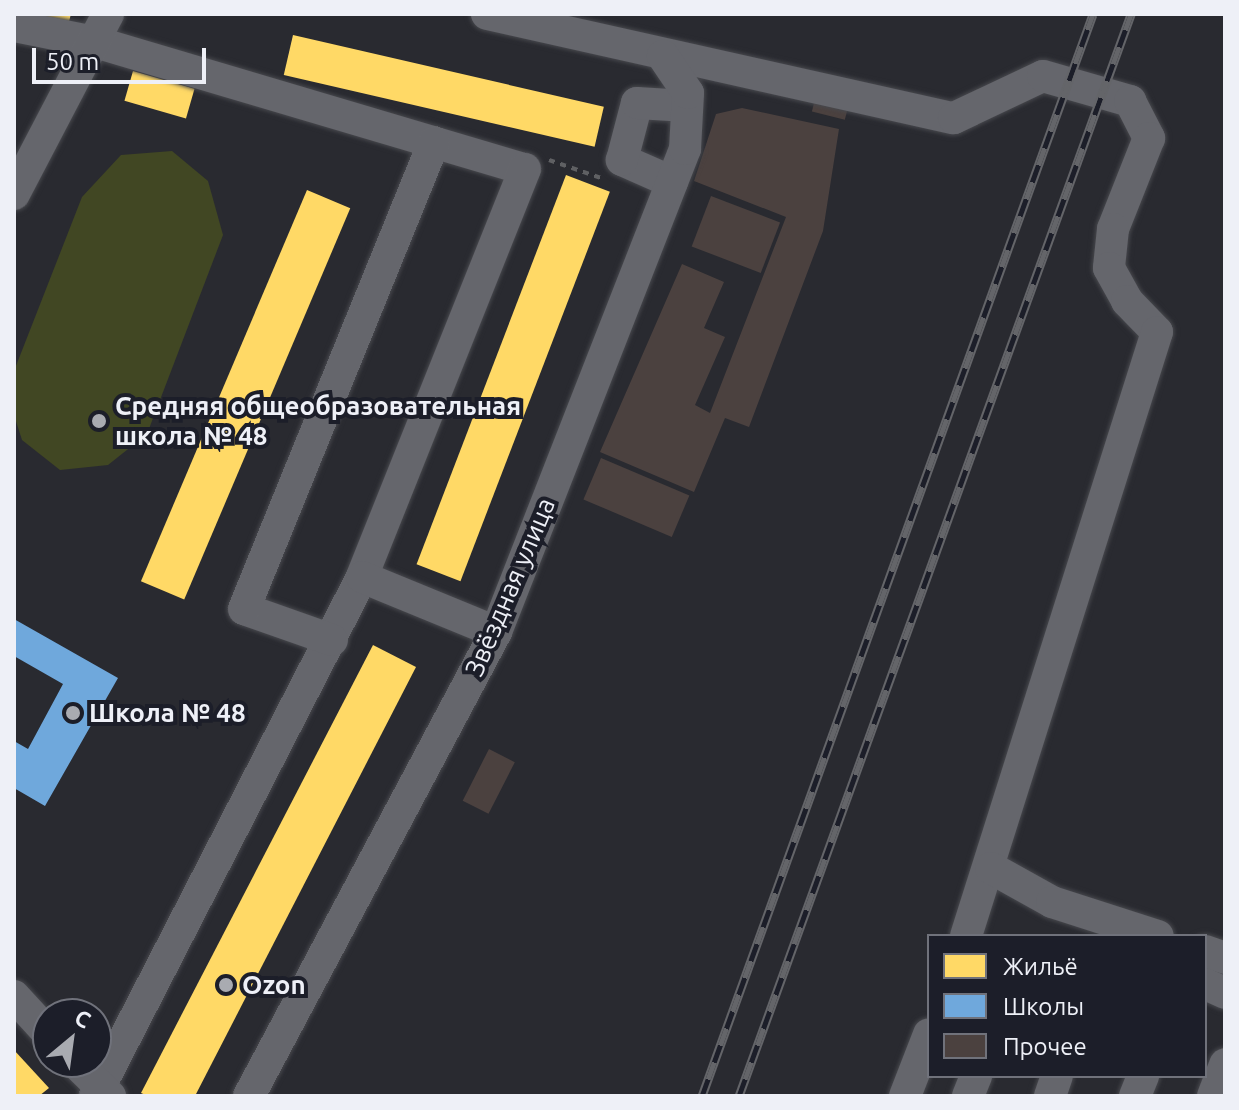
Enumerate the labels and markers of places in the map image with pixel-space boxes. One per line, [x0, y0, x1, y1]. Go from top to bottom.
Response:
place label: Средняя общеобразовательная школа № 48 [115, 390, 521, 452]
marker: Средняя общеобразовательная школа № 48 [90, 412, 108, 430]
place label: Школа № 48 [89, 697, 246, 729]
marker: Школа № 48 [64, 704, 82, 722]
place label: Ozon [242, 969, 306, 1001]
marker: Ozon [217, 976, 235, 994]

